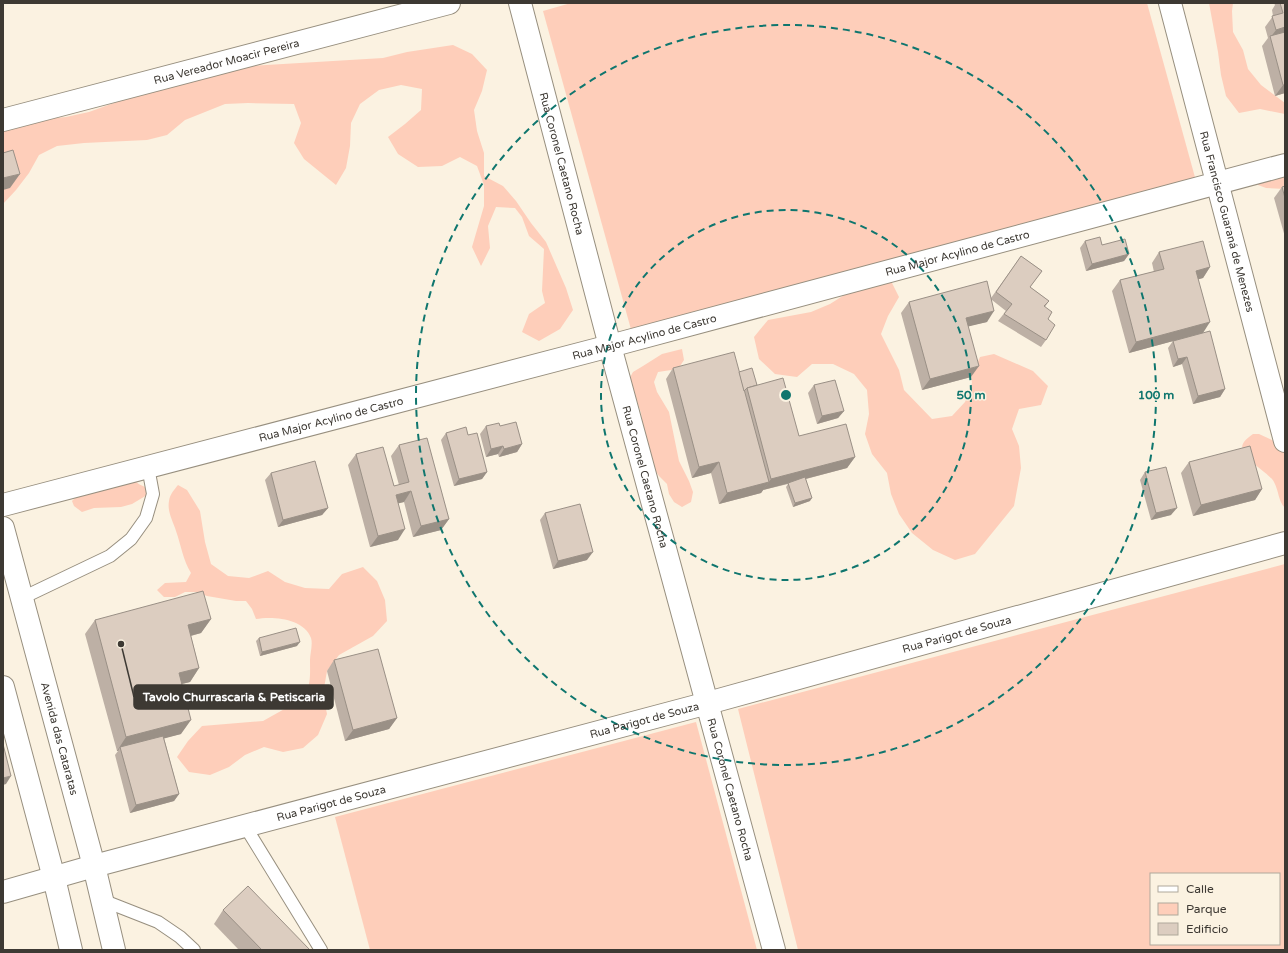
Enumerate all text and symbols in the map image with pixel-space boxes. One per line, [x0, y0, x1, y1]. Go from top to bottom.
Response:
street label: Rua Vereador Moacir Pereira [152, 37, 301, 87]
street label: Rua Coronel Caetano Rocha [537, 91, 587, 237]
street label: Rua Francisco Guaraná de Menezes [1197, 130, 1257, 314]
street label: Rua Major Acylino de Castro [884, 228, 1031, 279]
street label: Rua Major Acylino de Castro [571, 312, 718, 363]
centre of rings [779, 388, 793, 402]
text: 50 m [956, 388, 986, 402]
text: 100 m [1138, 388, 1174, 402]
street label: Rua Major Acylino de Castro [257, 394, 405, 445]
street label: Rua Coronel Caetano Rocha [619, 404, 671, 550]
street label: Rua Parigot de Souza [901, 613, 1013, 656]
street label: Avenida das Cataratas [38, 681, 81, 797]
callout: Tavolo Churrascaria & Petiscaria [134, 685, 333, 709]
text: Tavolo Churrascaria & Petiscaria [142, 690, 326, 704]
street label: Rua Parigot de Souza [588, 700, 700, 741]
street label: Rua Coronel Caetano Rocha [704, 717, 755, 862]
street label: Rua Parigot de Souza [275, 783, 387, 824]
legend [1150, 873, 1280, 945]
text: Calle [1186, 882, 1214, 896]
text: Parque [1186, 902, 1227, 916]
text: Edificio [1186, 922, 1228, 936]

